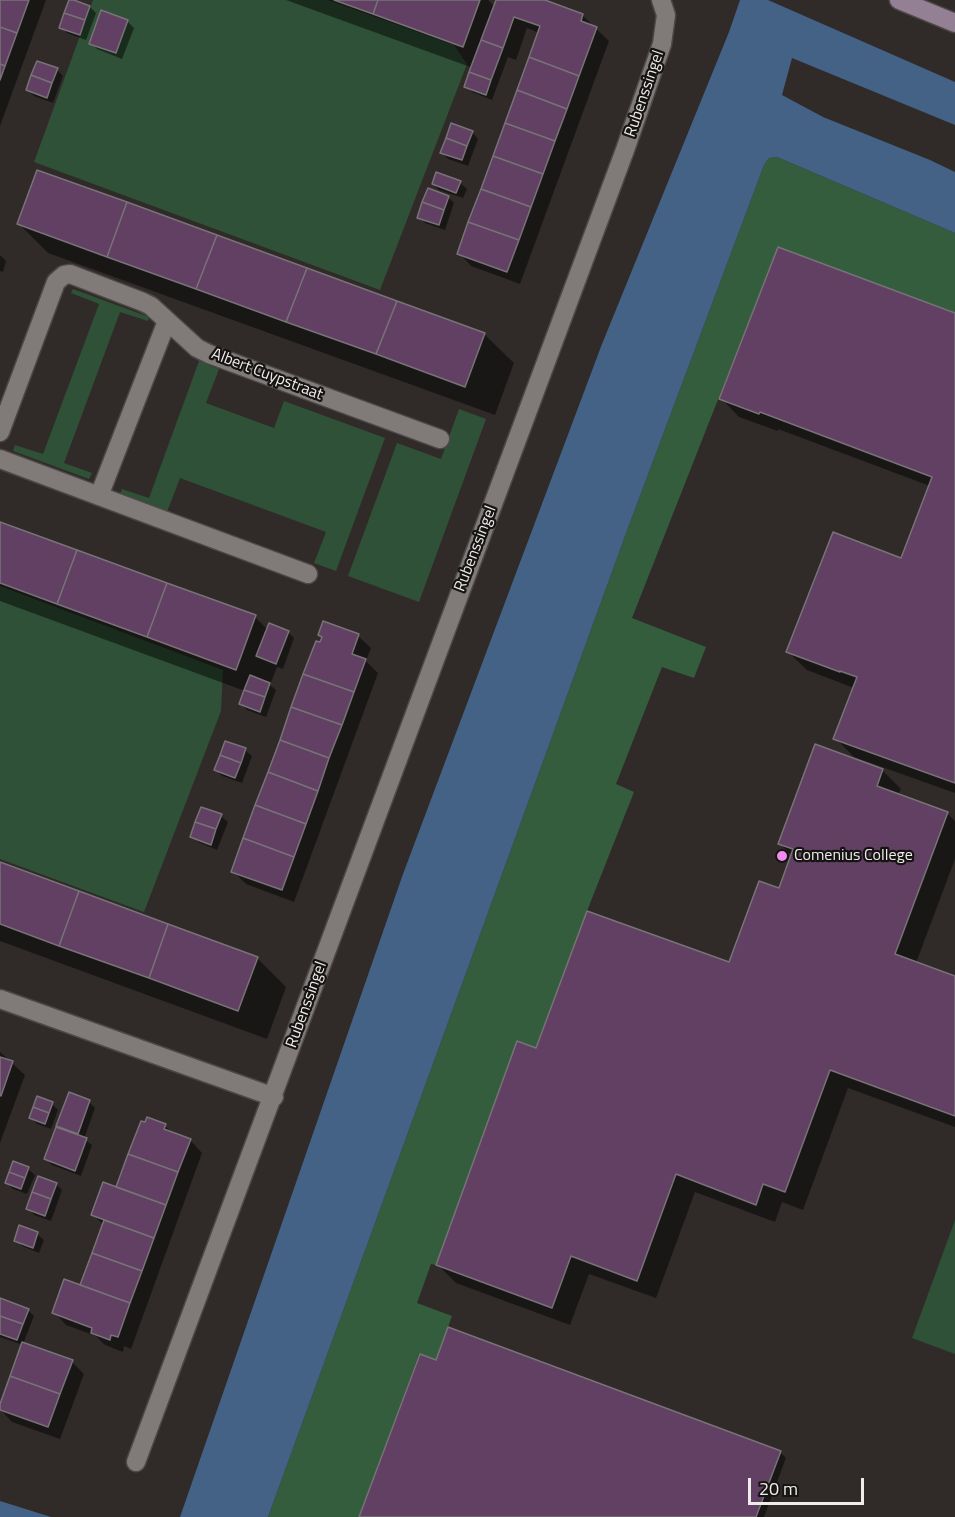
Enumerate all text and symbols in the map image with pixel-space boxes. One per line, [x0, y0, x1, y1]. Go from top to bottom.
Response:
street label: Rubenssingel [621, 48, 669, 140]
street label: Albert Cuypstraat [209, 345, 325, 405]
street label: Rubenssingel [451, 503, 501, 595]
place label: Comenius College [794, 846, 913, 866]
marker: Comenius College [775, 849, 789, 863]
street label: Rubenssingel [283, 959, 331, 1051]
scale bar [751, 1466, 866, 1504]
text: 20 m [759, 1475, 798, 1502]

